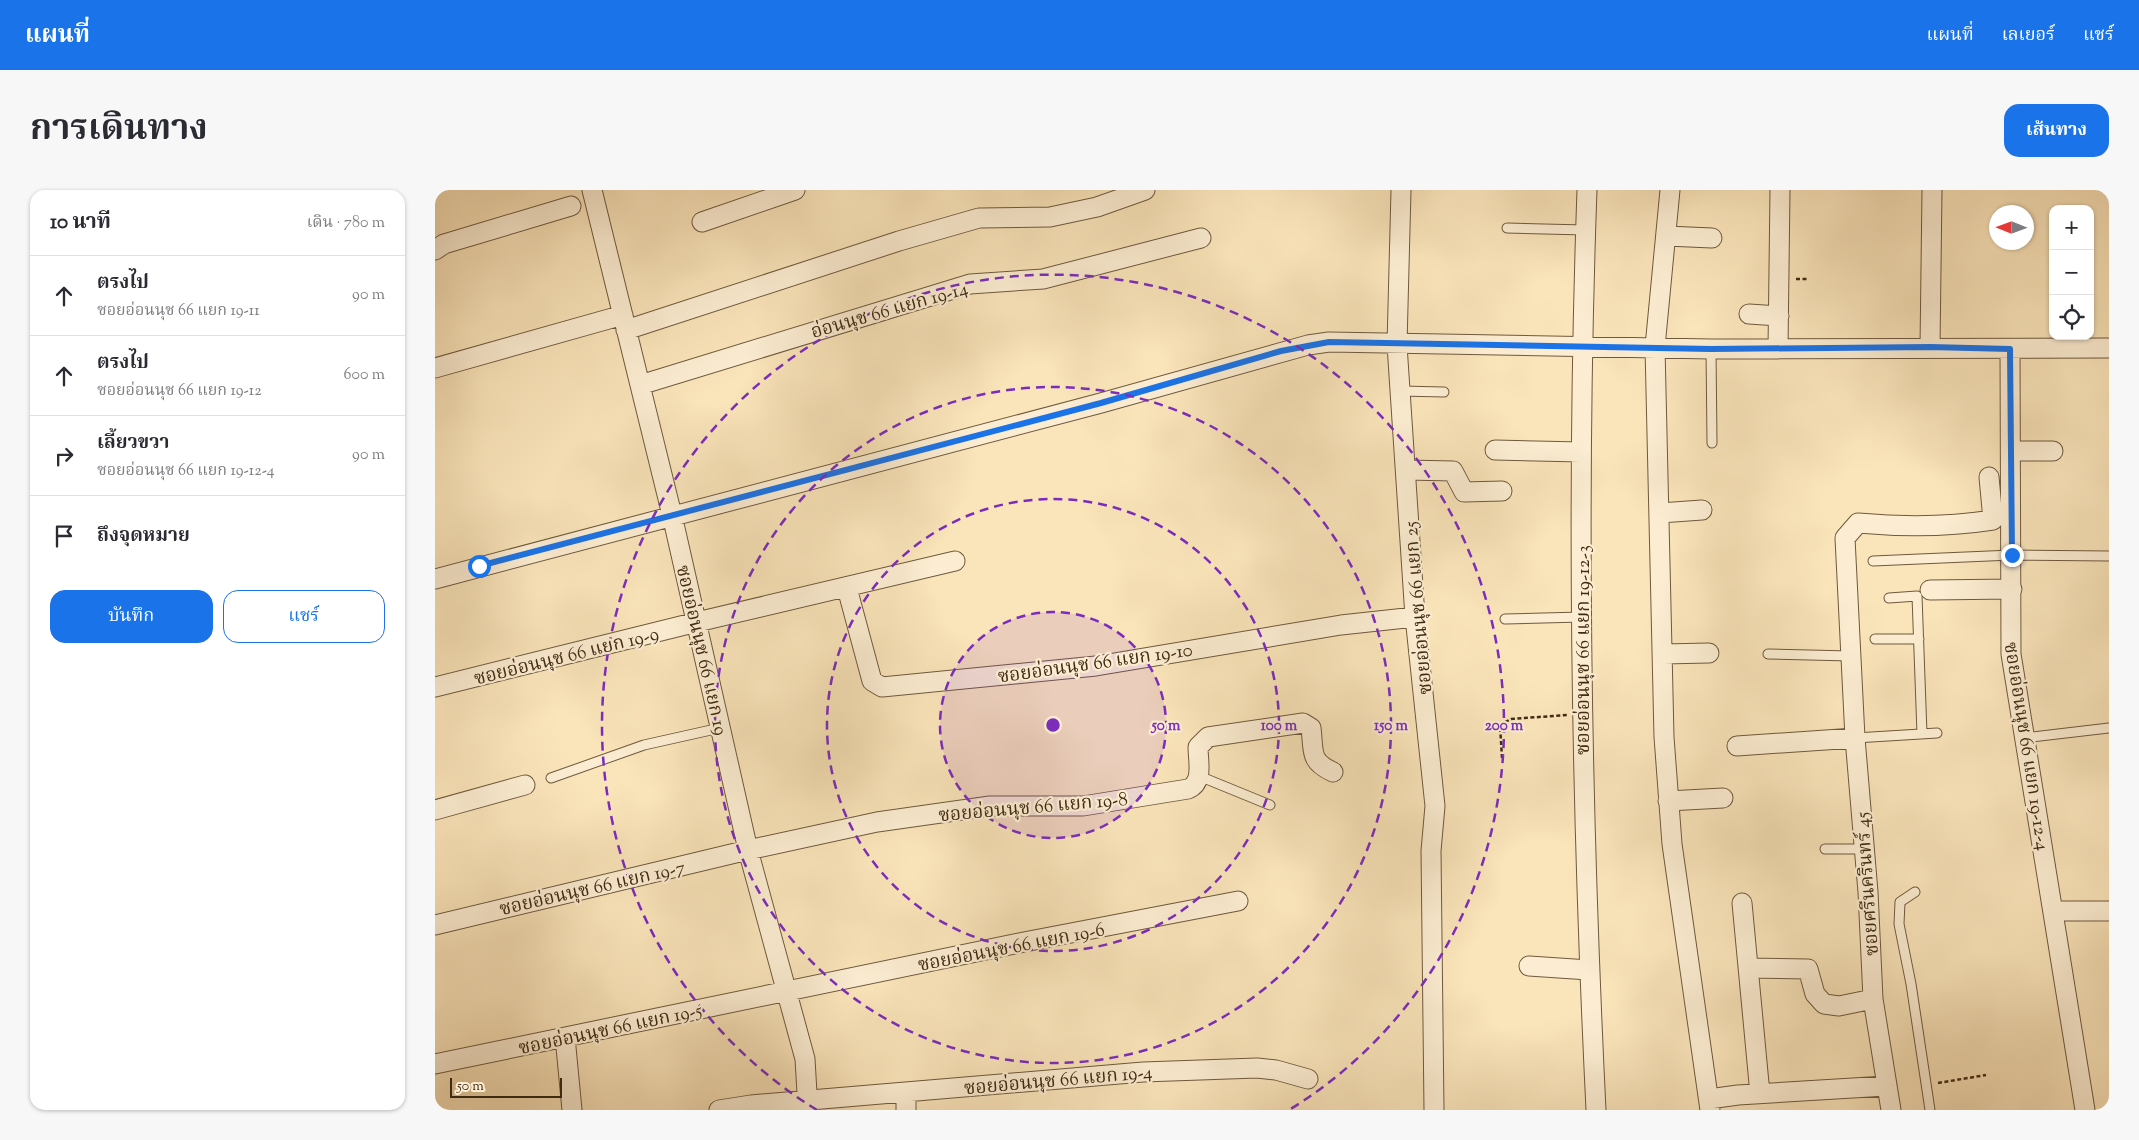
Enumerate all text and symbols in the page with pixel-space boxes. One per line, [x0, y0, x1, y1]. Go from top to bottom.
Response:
text: แผนที่ [25, 19, 90, 53]
text: แผนที่ [1926, 23, 1974, 49]
text: เลเยอร์ [2002, 23, 2055, 49]
text: แชร์ [2083, 23, 2114, 49]
button: เส้นทาง [2004, 104, 2109, 157]
text: การเดินทาง [30, 105, 208, 156]
north arrow [1989, 205, 2034, 250]
map controls [2049, 205, 2094, 340]
button: + [2049, 205, 2094, 250]
text: 10 นาที [50, 208, 111, 238]
text: เดิน · 780 m [307, 212, 385, 235]
button: − [2049, 250, 2094, 295]
text: ตรงไป [97, 270, 149, 297]
street label: อ่อนนุช 66 แยก 19-14 [808, 276, 972, 347]
icon: ahead [50, 282, 78, 310]
text: 90 m [352, 284, 385, 307]
button: locate [2049, 295, 2094, 340]
text: ซอยอ่อนนุช 66 แยก 19-11 [97, 300, 260, 323]
text: ตรงไป [97, 350, 149, 377]
icon: ahead [50, 362, 78, 390]
text: 600 m [343, 364, 385, 387]
text: ซอยอ่อนนุช 66 แยก 19-12 [97, 380, 262, 403]
text: เลี้ยวขวา [97, 430, 169, 457]
icon: right [50, 442, 78, 470]
text: 90 m [352, 444, 385, 467]
text: ซอยอ่อนนุช 66 แยก 19-12-4 [97, 460, 274, 483]
street label: ซอยอ่อนนุช 66 แยก 25 [1398, 520, 1441, 696]
icon: arrive [50, 522, 78, 550]
text: ถึงจุดหมาย [97, 523, 190, 550]
route end [2001, 544, 2024, 567]
street label: ซอยอ่อนนุช 66 แยก 19-12-3 [1571, 545, 1598, 755]
route start [468, 555, 491, 578]
street label: ซอยอ่อนนุช 66 แยก 19 [668, 563, 733, 738]
button: บันทึก [50, 590, 213, 643]
button: แชร์ [223, 590, 385, 643]
street label: ซอยอ่อนนุช 66 แยก 19-9 [471, 621, 662, 693]
street label: ซอยอ่อนนุช 66 แยก 19-10 [996, 637, 1195, 692]
street label: ซอยอ่อนนุช 66 แยก 19-12-4 [1996, 640, 2055, 853]
centre of rings [1044, 716, 1062, 734]
text: 50 m [1151, 716, 1181, 737]
text: 100 m [1261, 716, 1298, 737]
text: 150 m [1374, 716, 1408, 737]
text: 200 m [1485, 716, 1524, 737]
street label: ซอยอ่อนนุช 66 แยก 19-8 [937, 787, 1129, 830]
street label: ซอยศรีนครินทร์ 45 [1850, 810, 1887, 957]
street label: ซอยอ่อนนุช 66 แยก 19-7 [497, 855, 689, 924]
street label: ซอยอ่อนนุช 66 แยก 19-6 [916, 917, 1107, 980]
street label: ซอยอ่อนนุช 66 แยก 19-5 [516, 998, 705, 1063]
street label: ซอยอ่อนนุช 66 แยก 19-4 [963, 1060, 1154, 1103]
scale bar [450, 1075, 563, 1098]
text: 50 m [457, 1077, 484, 1097]

